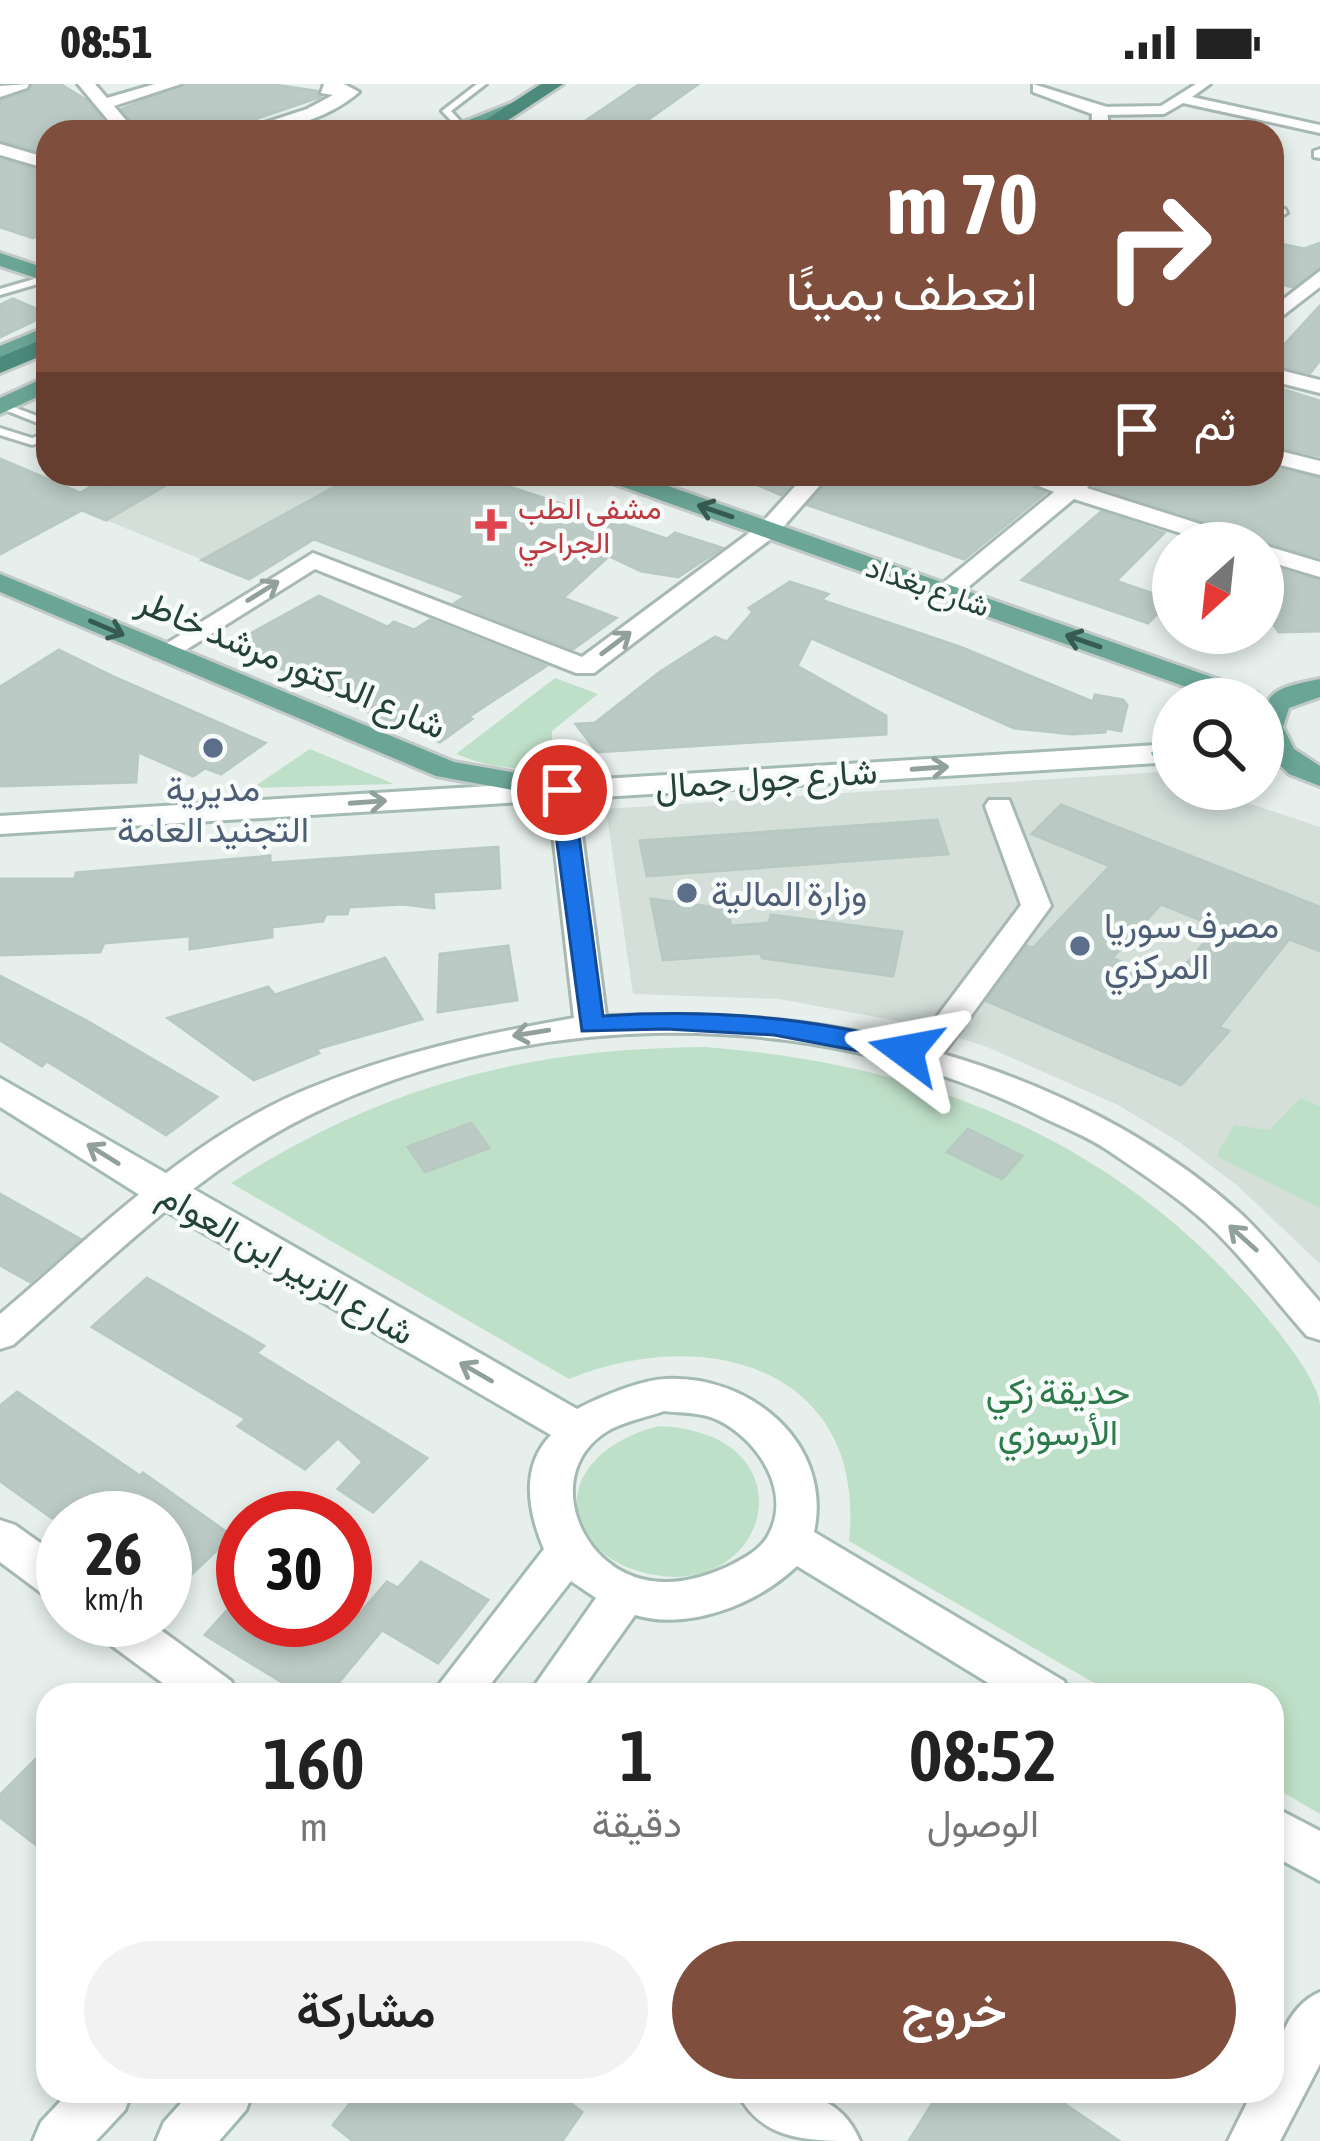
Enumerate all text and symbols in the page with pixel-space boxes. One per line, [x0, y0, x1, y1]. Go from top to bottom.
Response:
text: 08:51 [60, 16, 153, 68]
text: 70 m [887, 156, 1038, 252]
icon: right [1080, 168, 1236, 324]
text: انعطف يمينًا [785, 260, 1038, 321]
icon: arrive [1104, 396, 1170, 462]
text: ثم [1194, 398, 1236, 450]
place label: مشفى الطب الجراحي [518, 491, 662, 567]
one-way arrow [697, 499, 734, 520]
marker: مشفى الطب الجراحي [475, 509, 507, 541]
north arrow [1152, 522, 1284, 654]
map controls [1152, 522, 1284, 810]
street label: شارع بغداد [861, 549, 994, 627]
street label: شارع الدكتور مرشد خاطر [129, 579, 452, 751]
one-way arrow [245, 579, 279, 603]
one-way arrow [89, 619, 125, 641]
one-way arrow [1065, 629, 1102, 650]
one-way arrow [599, 631, 632, 657]
button: search [1152, 678, 1284, 810]
marker: مديرية التجنيد العامة [200, 735, 226, 761]
pin [511, 739, 613, 841]
street label: شارع جول جمال [653, 749, 879, 811]
one-way arrow [910, 756, 949, 779]
icon: arrive [529, 757, 595, 823]
place label: مديرية التجنيد العامة [117, 767, 309, 850]
one-way arrow [348, 790, 387, 813]
place label: وزارة المالية [711, 872, 867, 916]
marker: وزارة المالية [674, 880, 700, 906]
place label: مصرف سوريا المركزي [1104, 904, 1279, 996]
marker: مصرف سوريا المركزي [1067, 933, 1093, 959]
position arrow [843, 988, 969, 1114]
one-way arrow [512, 1022, 551, 1045]
one-way arrow [87, 1142, 121, 1166]
street label: شارع الزبير ابن العوام [150, 1173, 422, 1357]
one-way arrow [1228, 1225, 1258, 1252]
one-way arrow [459, 1359, 494, 1383]
park label: حديقة زكي الأرسوزي [986, 1370, 1130, 1462]
speed limit sign: 30 [216, 1491, 372, 1647]
text: 26 [86, 1519, 142, 1588]
text: km/h [84, 1582, 144, 1616]
text: 1 [620, 1714, 654, 1796]
text: 08:52 [909, 1714, 1057, 1796]
text: 160 [263, 1722, 365, 1804]
text: دقيقة [592, 1801, 682, 1845]
text: الوصول [927, 1801, 1039, 1845]
text: m [300, 1805, 328, 1849]
button: مشاركة [84, 1941, 648, 2079]
button: خروج [672, 1941, 1236, 2079]

